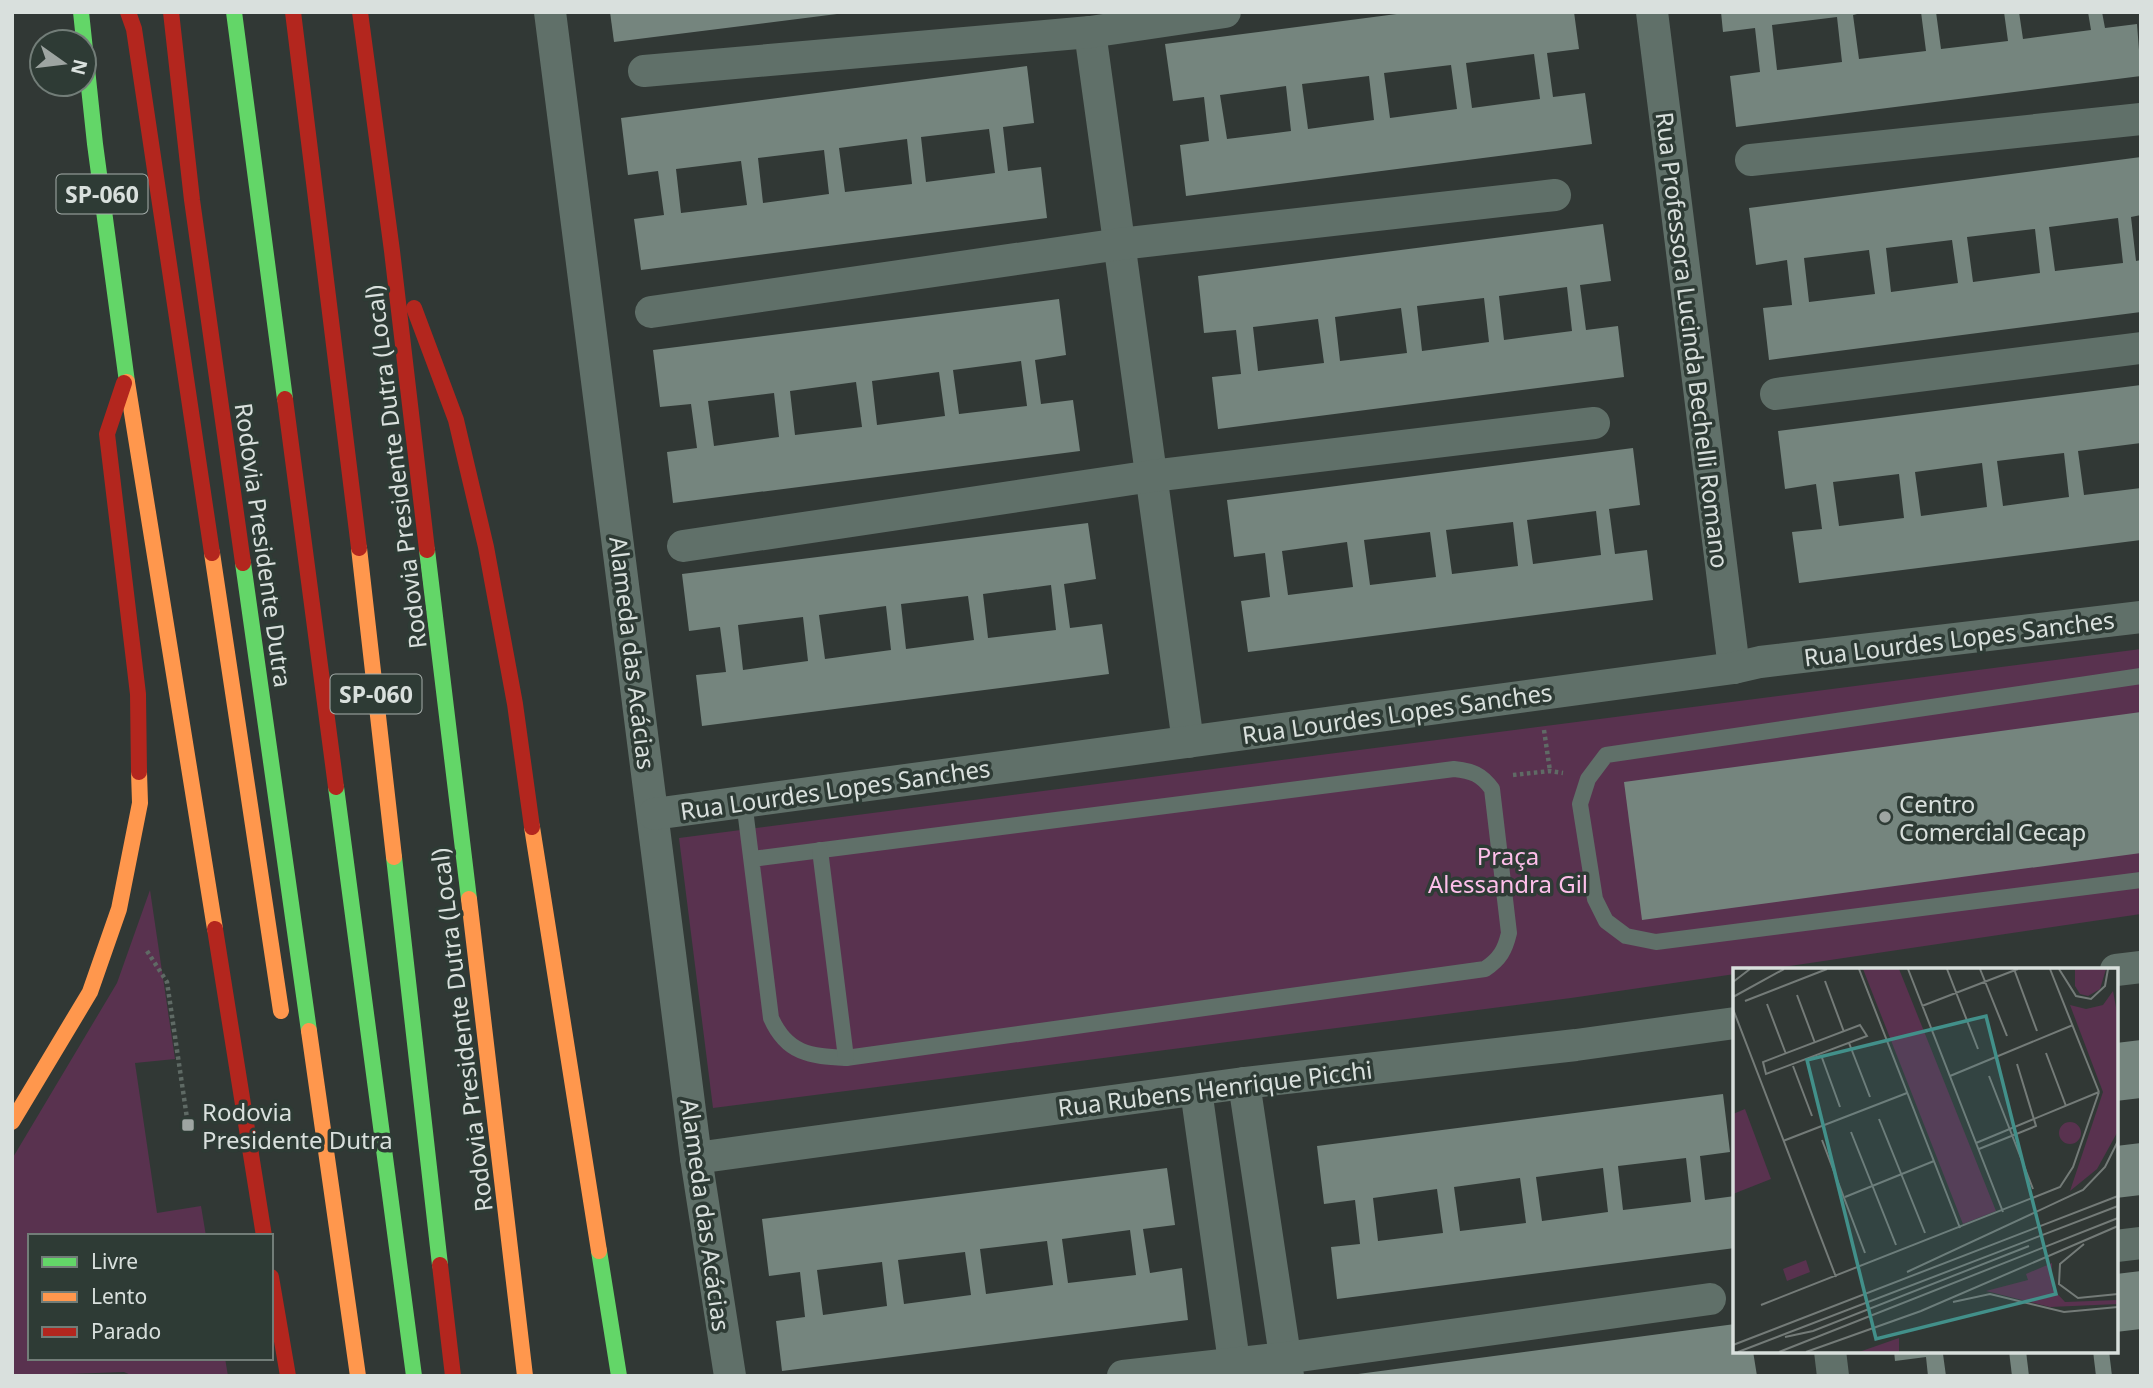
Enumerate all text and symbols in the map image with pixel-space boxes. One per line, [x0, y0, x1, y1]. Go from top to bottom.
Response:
north arrow [28, 28, 98, 98]
text: N [65, 56, 94, 78]
street label: Rua Professora Lucinda Bechelli Romano [1649, 110, 1737, 570]
road number: SP-060 [56, 174, 148, 214]
street label: Rodovia Presidente Dutra (Local) [356, 283, 434, 651]
street label: Rodovia Presidente Dutra [228, 401, 300, 689]
street label: Alameda das Acácias [602, 535, 664, 771]
street label: Rua Lourdes Lopes Sanches [1802, 603, 2116, 673]
road number: SP-060 [330, 674, 422, 714]
street label: Rua Lourdes Lopes Sanches [1240, 675, 1554, 751]
street label: Rua Lourdes Lopes Sanches [678, 751, 992, 827]
place label: Centro Comercial Cecap [1899, 787, 2086, 848]
marker: Centro Comercial Cecap [1877, 809, 1893, 825]
park label: Praça Alessandra Gil [1428, 839, 1588, 900]
street label: Rodovia Presidente Dutra (Local) [422, 846, 500, 1214]
inset map [1733, 968, 2118, 1353]
street label: Rua Rubens Henrique Picchi [1056, 1052, 1374, 1124]
place label: Rodovia Presidente Dutra [202, 1095, 393, 1156]
street label: Alameda das Acácias [673, 1097, 739, 1333]
marker: Rodovia Presidente Dutra [180, 1117, 196, 1133]
legend [28, 1234, 273, 1360]
text: Livre [91, 1247, 138, 1275]
text: Lento [91, 1282, 147, 1310]
text: Parado [91, 1317, 161, 1345]

